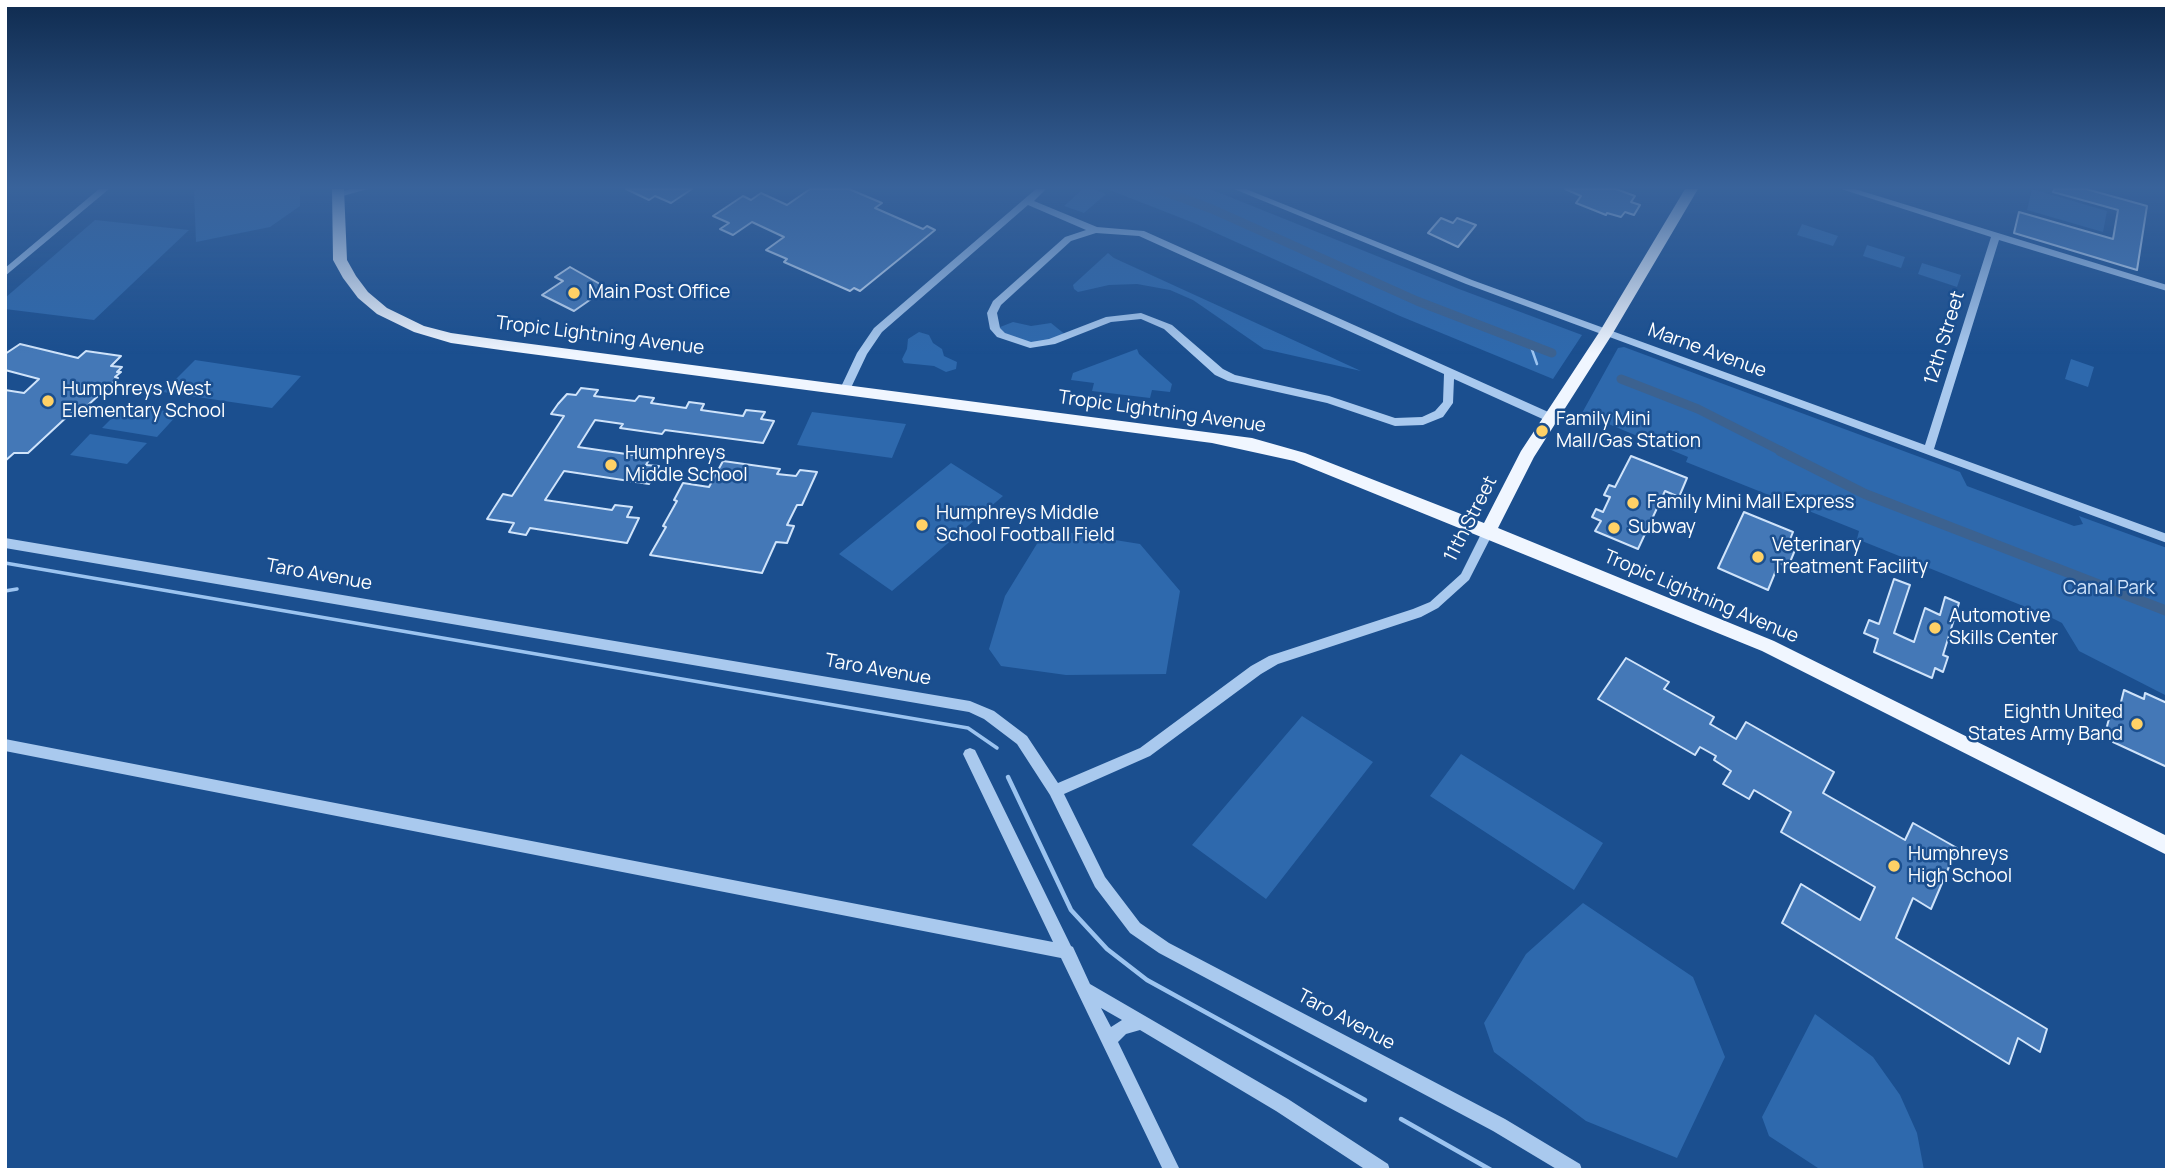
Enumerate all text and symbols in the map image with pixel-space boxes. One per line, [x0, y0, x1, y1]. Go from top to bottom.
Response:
place label: Main Post Office [588, 282, 730, 304]
marker: Main Post Office [566, 285, 582, 301]
street label: 12th Street [1920, 288, 1970, 388]
street label: Tropic Lightning Avenue [495, 312, 705, 360]
street label: Marne Avenue [1645, 319, 1769, 383]
place label: Humphreys West Elementary School [62, 379, 225, 423]
street label: Tropic Lightning Avenue [1057, 386, 1267, 438]
marker: Humphreys West Elementary School [40, 393, 56, 409]
place label: Family Mini Mall/Gas Station [1556, 409, 1701, 453]
marker: Family Mini Mall/Gas Station [1534, 423, 1550, 439]
place label: Humphreys Middle School [625, 443, 748, 487]
marker: Humphreys Middle School [603, 457, 619, 473]
street label: 11th Street [1440, 472, 1502, 566]
place label: Family Mini Mall Express [1647, 492, 1854, 514]
marker: Family Mini Mall Express [1625, 495, 1641, 511]
place label: Humphreys Middle School Football Field [936, 503, 1115, 547]
marker: Humphreys Middle School Football Field [914, 517, 930, 533]
place label: Subway [1628, 517, 1696, 539]
marker: Subway [1606, 520, 1622, 536]
place label: Veterinary Treatment Facility [1772, 535, 1928, 579]
street label: Tropic Lightning Avenue [1600, 546, 1802, 648]
marker: Veterinary Treatment Facility [1750, 549, 1766, 565]
street label: Taro Avenue [264, 554, 374, 596]
park label: Canal Park [2063, 578, 2155, 600]
place label: Automotive Skills Center [1949, 606, 2058, 650]
marker: Automotive Skills Center [1927, 620, 1943, 636]
street label: Taro Avenue [823, 649, 933, 691]
place label: Eighth United States Army Band [1968, 702, 2123, 746]
marker: Eighth United States Army Band [2129, 716, 2145, 732]
place label: Humphreys High School [1908, 844, 2012, 888]
marker: Humphreys High School [1886, 858, 1902, 874]
street label: Taro Avenue [1293, 985, 1399, 1055]

